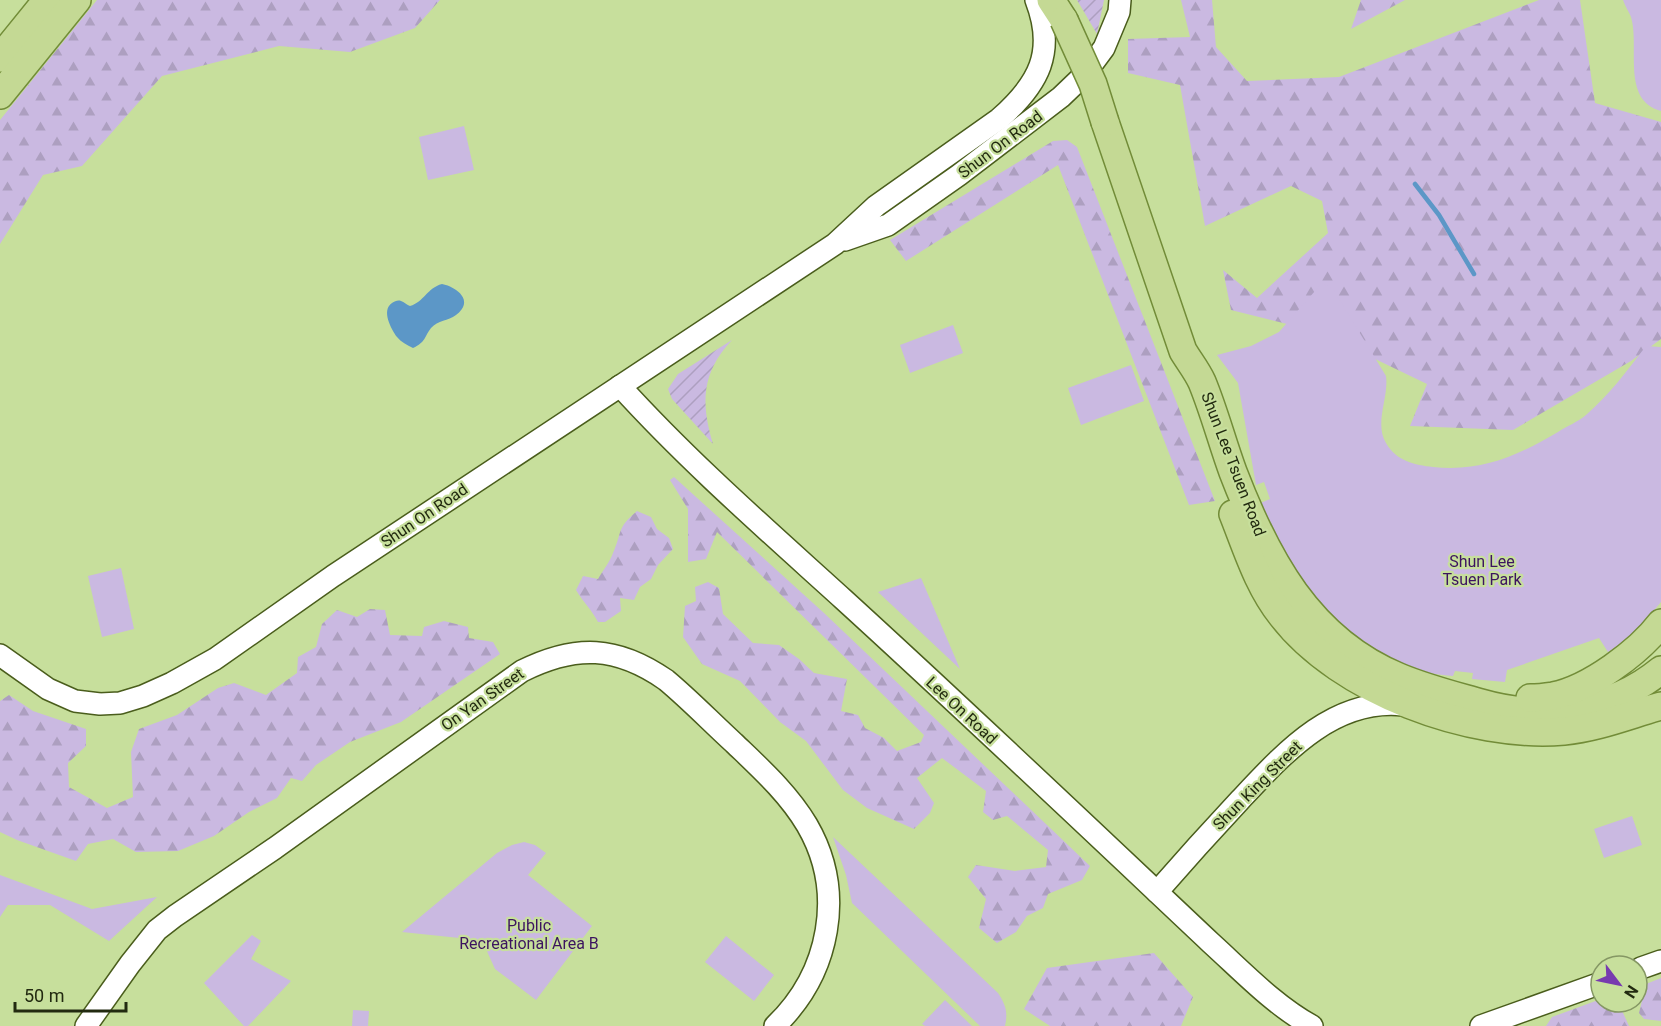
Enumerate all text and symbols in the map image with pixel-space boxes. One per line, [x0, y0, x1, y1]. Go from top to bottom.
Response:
street label: Shun On Road [954, 107, 1046, 182]
street label: Shun Lee Tsuen Road [1197, 389, 1270, 539]
street label: Shun On Road [377, 479, 471, 551]
park label: Shun Lee Tsuen Park [1442, 552, 1523, 589]
street label: On Yan Street [437, 664, 527, 735]
street label: Lee On Road [922, 673, 1001, 748]
street label: Shun King Street [1209, 737, 1306, 834]
park label: Public Recreational Area B [459, 916, 599, 953]
north arrow [1589, 954, 1649, 1014]
scale bar [15, 975, 126, 1013]
text: N [1620, 982, 1642, 1002]
text: 50 m [24, 985, 64, 1006]

